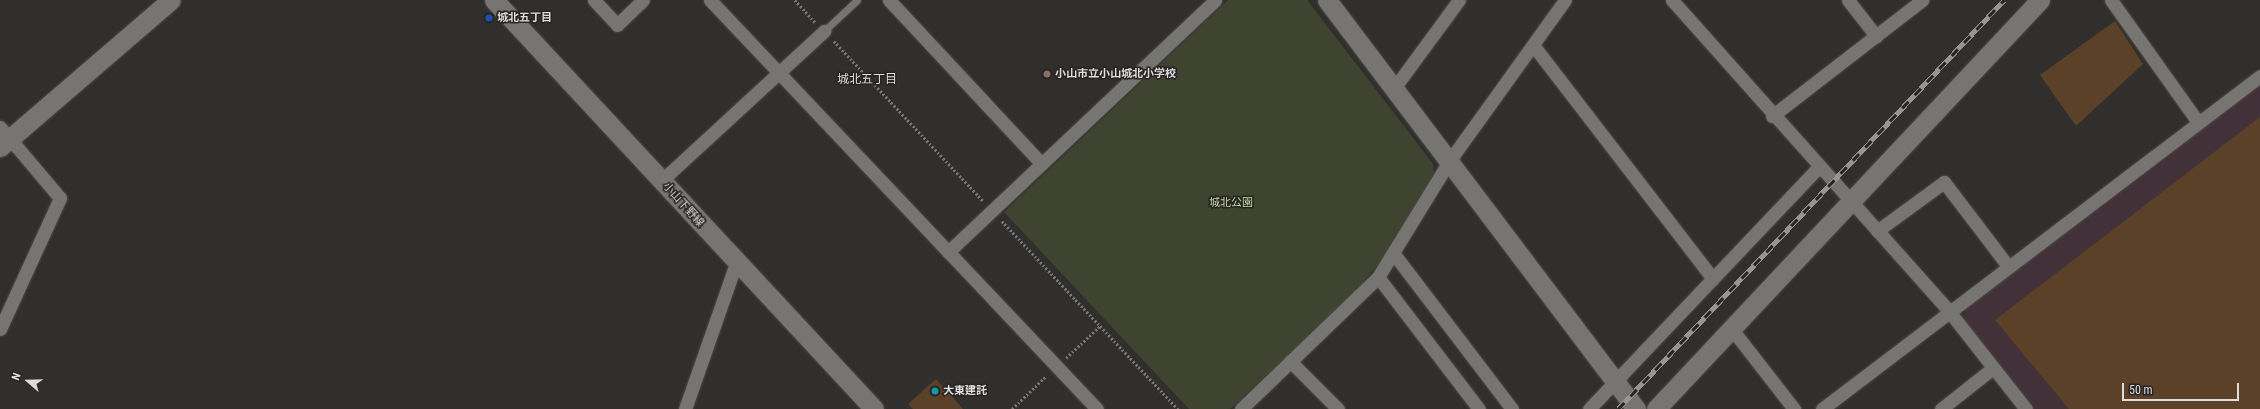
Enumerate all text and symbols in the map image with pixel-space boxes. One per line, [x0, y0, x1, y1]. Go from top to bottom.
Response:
place label: 城北五丁目 [497, 11, 552, 25]
marker: 城北五丁目 [484, 13, 494, 23]
place label: 小山市立小山城北小学校 [1055, 67, 1176, 81]
marker: 小山市立小山城北小学校 [1042, 69, 1052, 79]
district label: 城北五丁目 [837, 73, 897, 87]
street label: 小山下野線 [660, 180, 706, 230]
park label: 城北公園 [1209, 196, 1253, 210]
north arrow [8, 361, 48, 401]
text: N [9, 371, 24, 382]
scale bar [2124, 375, 2241, 401]
text: 50 m [2129, 383, 2153, 397]
place label: 大東建託 [943, 384, 987, 398]
marker: 大東建託 [930, 386, 940, 396]

